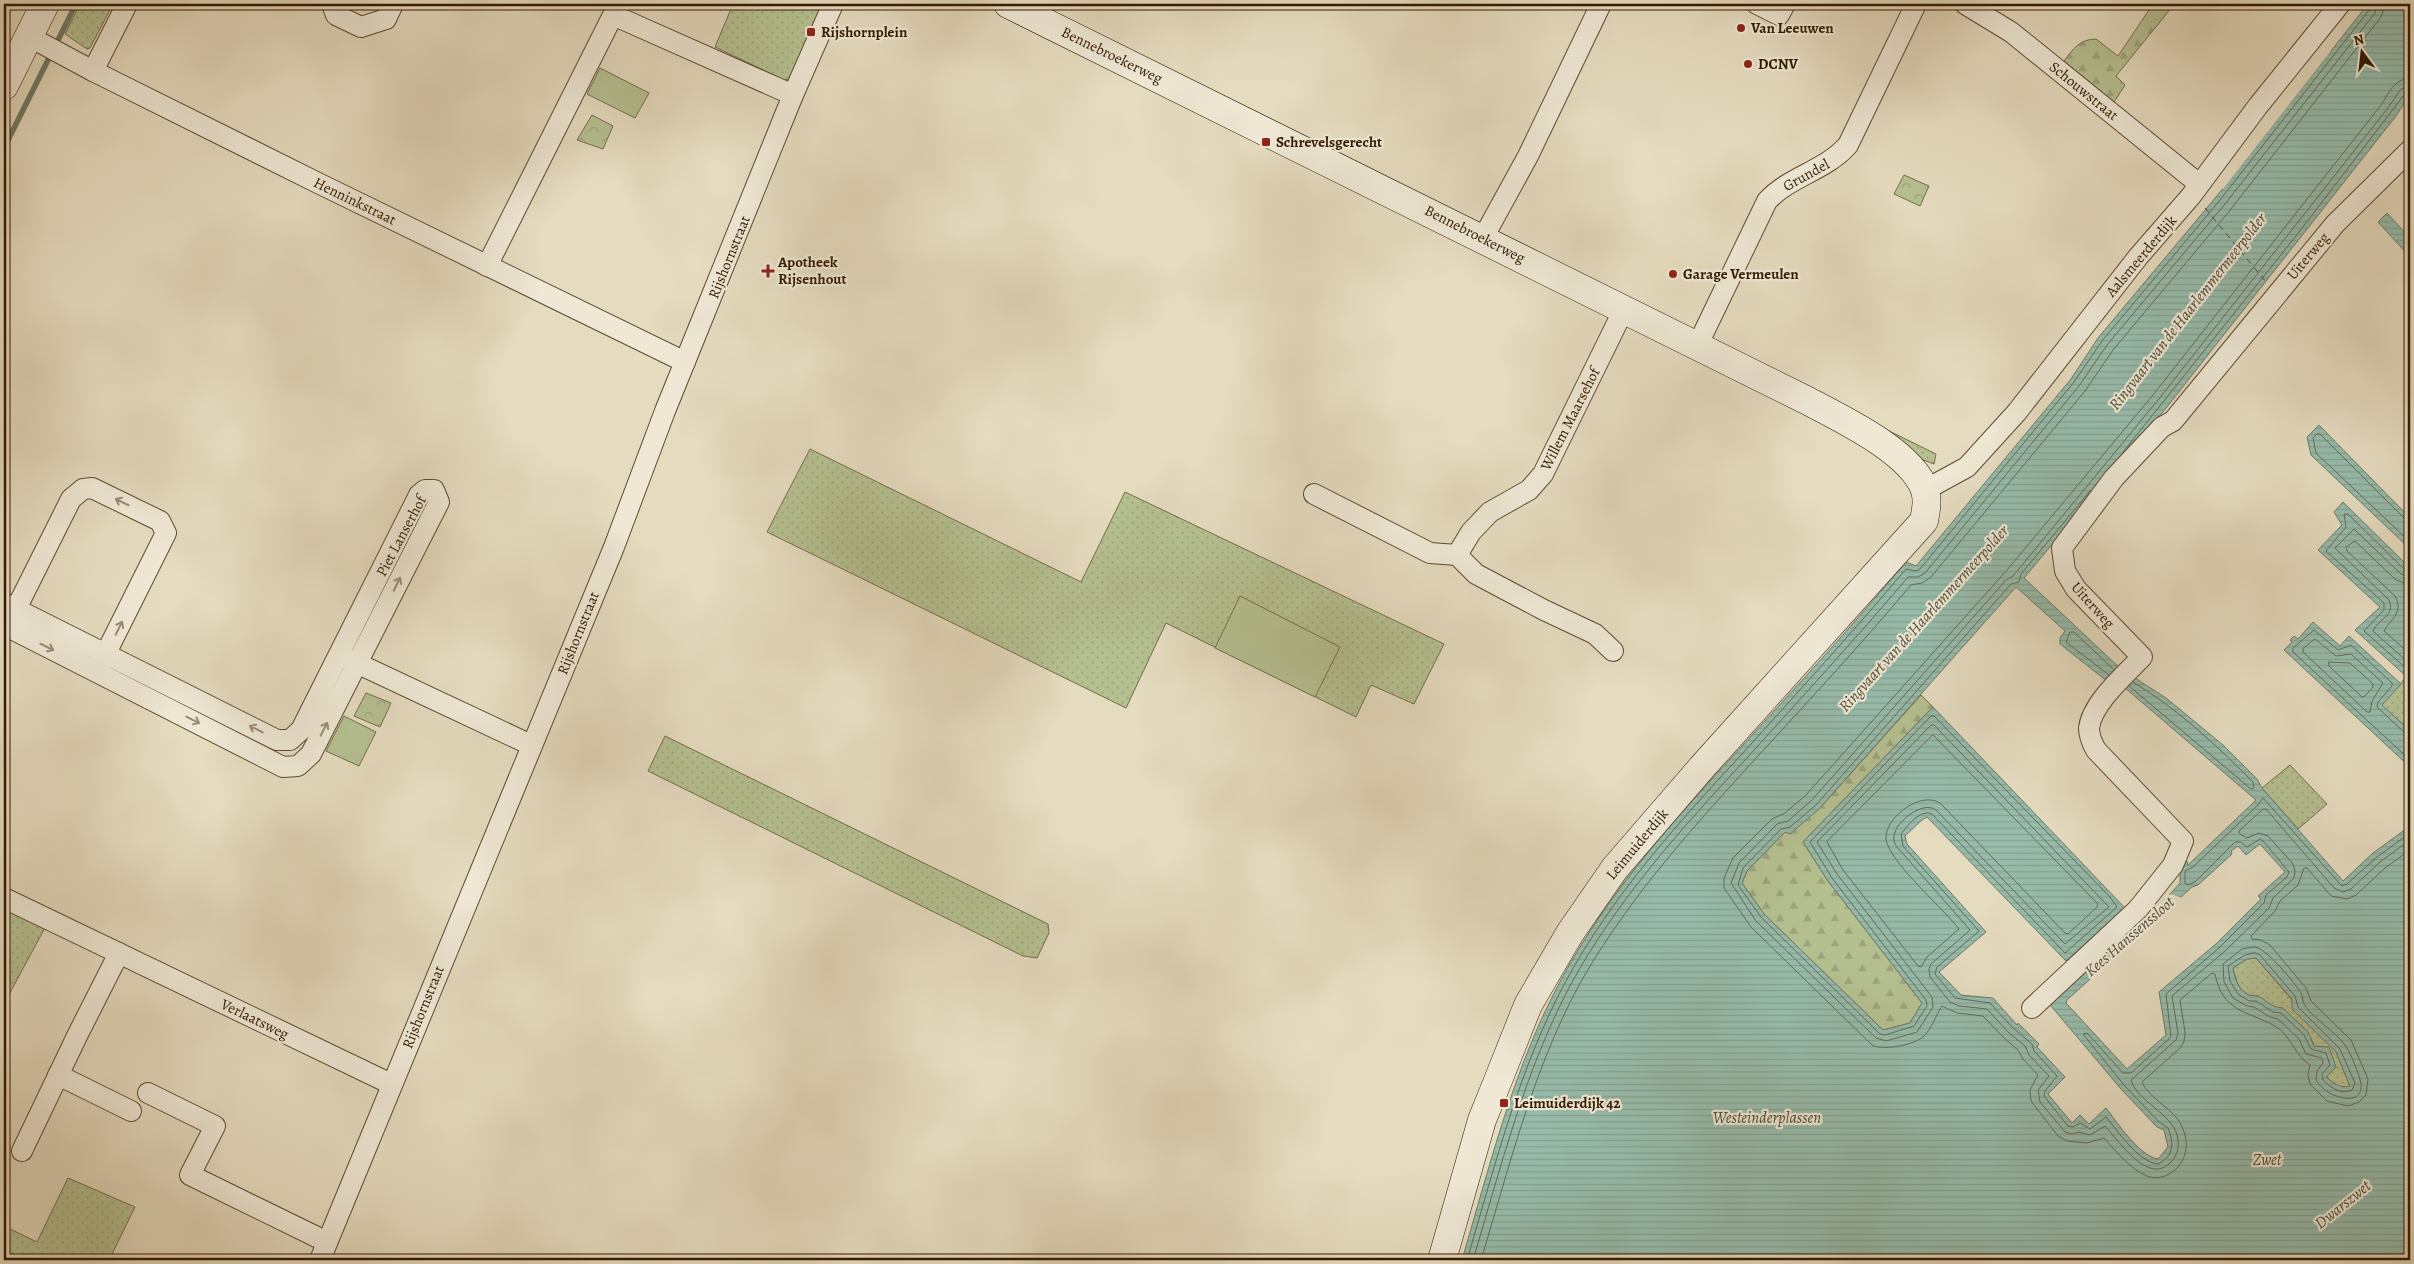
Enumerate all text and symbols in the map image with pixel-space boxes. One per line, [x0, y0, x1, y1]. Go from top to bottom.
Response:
place label: Van Leeuwen [1750, 18, 1834, 38]
place label: Rijshornplein [821, 22, 908, 42]
street label: Bennebroekerweg [1058, 22, 1166, 88]
marker: Van Leeuwen [1735, 22, 1747, 34]
marker: Rijshornplein [805, 26, 817, 38]
north arrow [2336, 28, 2386, 78]
text: N [2351, 29, 2366, 50]
place label: DCNV [1758, 54, 1799, 74]
street label: Schouwstraat [2045, 57, 2123, 125]
marker: DCNV [1742, 58, 1754, 70]
place label: Schrevelsgerecht [1276, 132, 1382, 152]
marker: Schrevelsgerecht [1260, 136, 1272, 148]
street label: Grundel [1779, 154, 1833, 196]
street label: Henninkstraat [310, 172, 400, 230]
street label: Bennebroekerweg [1421, 200, 1529, 268]
water label: Ringvaart van de Haarlemmermeerpolder [2104, 208, 2272, 415]
street label: Aalsmeerderdijk [2100, 211, 2181, 302]
street label: Rijshornstraat [703, 212, 755, 302]
street label: Uiterweg [2282, 228, 2334, 284]
place label: Apotheek Rijsenhout [777, 252, 847, 289]
place label: Garage Vermeulen [1683, 264, 1799, 284]
marker: Apotheek Rijsenhout [762, 265, 774, 277]
marker: Garage Vermeulen [1667, 268, 1679, 280]
street label: Willem Maarsehof [1535, 362, 1605, 475]
street label: Piet Lanserhof [371, 490, 432, 580]
one-way arrow [115, 497, 130, 506]
water label: Ringvaart van de Haarlemmermeerpolder [1834, 520, 2014, 717]
one-way arrow [393, 577, 402, 592]
street label: Uiterweg [2067, 577, 2120, 633]
street label: Rijshornstraat [552, 588, 604, 678]
one-way arrow [114, 621, 124, 636]
one-way arrow [40, 642, 55, 652]
one-way arrow [185, 715, 200, 725]
one-way arrow [319, 722, 329, 737]
one-way arrow [248, 724, 263, 734]
street label: Leimuiderdijk [1601, 804, 1673, 884]
water label: Kees Hanssenssloot [2080, 891, 2180, 982]
street label: Rijshornstraat [397, 962, 449, 1052]
street label: Verlaatsweg [217, 993, 293, 1044]
place label: Leimuiderdijk 42 [1514, 1093, 1621, 1113]
marker: Leimuiderdijk 42 [1498, 1097, 1510, 1109]
water label: Westeinderplassen [1713, 1107, 1821, 1129]
water label: Zwet [2253, 1149, 2283, 1171]
water label: Dwarszwet [2310, 1175, 2376, 1234]

